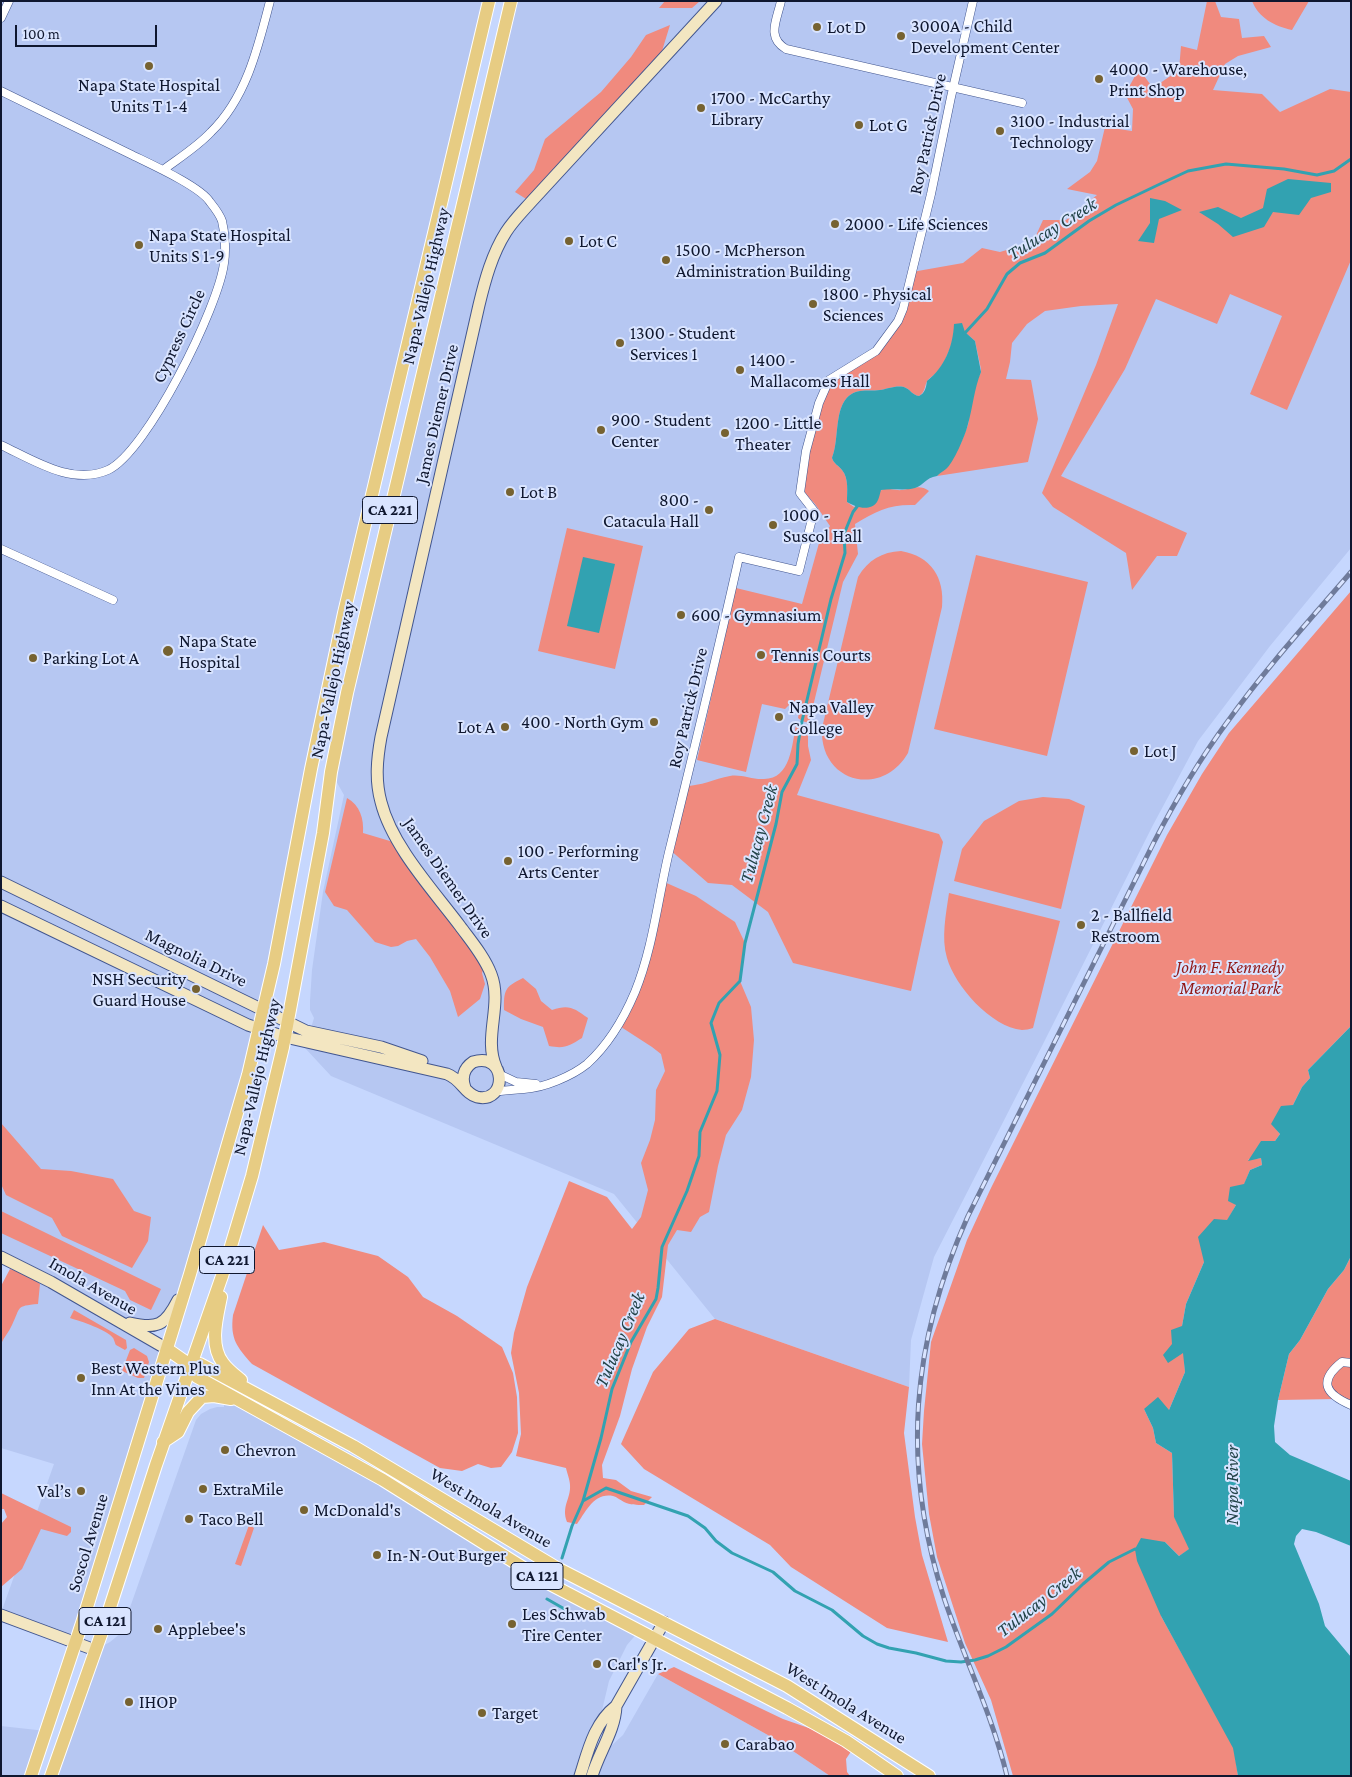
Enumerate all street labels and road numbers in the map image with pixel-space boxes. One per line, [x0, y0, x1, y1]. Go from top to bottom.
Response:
street label: Roy Patrick Drive [905, 72, 951, 196]
street label: Napa-Vallejo Highway [397, 205, 455, 367]
street label: Cypress Circle [148, 286, 210, 386]
street label: James Diemer Drive [410, 342, 464, 486]
road number: CA 221 [362, 496, 418, 524]
street label: Napa-Vallejo Highway [306, 599, 360, 761]
street label: Roy Patrick Drive [664, 646, 712, 770]
street label: James Diemer Drive [398, 813, 498, 943]
street label: Magnolia Drive [141, 924, 251, 992]
street label: Napa-Vallejo Highway [228, 996, 286, 1158]
road number: CA 221 [200, 1246, 254, 1274]
street label: Imola Avenue [45, 1252, 141, 1320]
street label: West Imola Avenue [426, 1463, 556, 1553]
street label: Soscol Avenue [63, 1491, 113, 1595]
road number: CA 121 [511, 1562, 563, 1590]
road number: CA 121 [79, 1608, 131, 1634]
street label: West Imola Avenue [782, 1657, 910, 1749]

